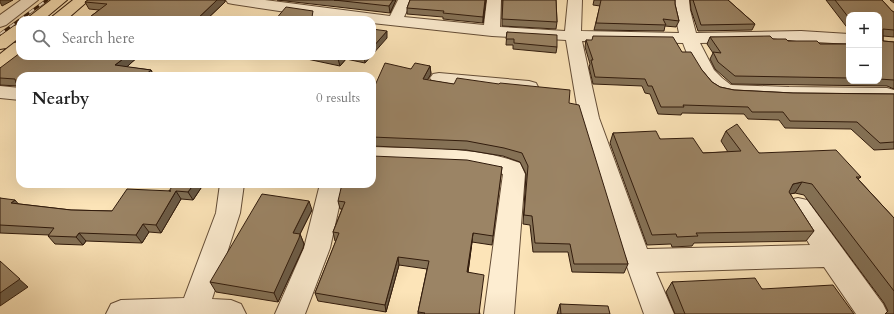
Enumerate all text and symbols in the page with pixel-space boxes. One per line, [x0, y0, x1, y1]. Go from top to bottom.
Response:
map controls [846, 12, 882, 84]
button: + [846, 12, 882, 48]
search box [16, 16, 376, 60]
icon: search [30, 27, 52, 49]
text: Search here [62, 28, 135, 48]
button: − [846, 48, 882, 84]
text: Nearby [32, 87, 89, 110]
text: 0 results [316, 89, 360, 107]

